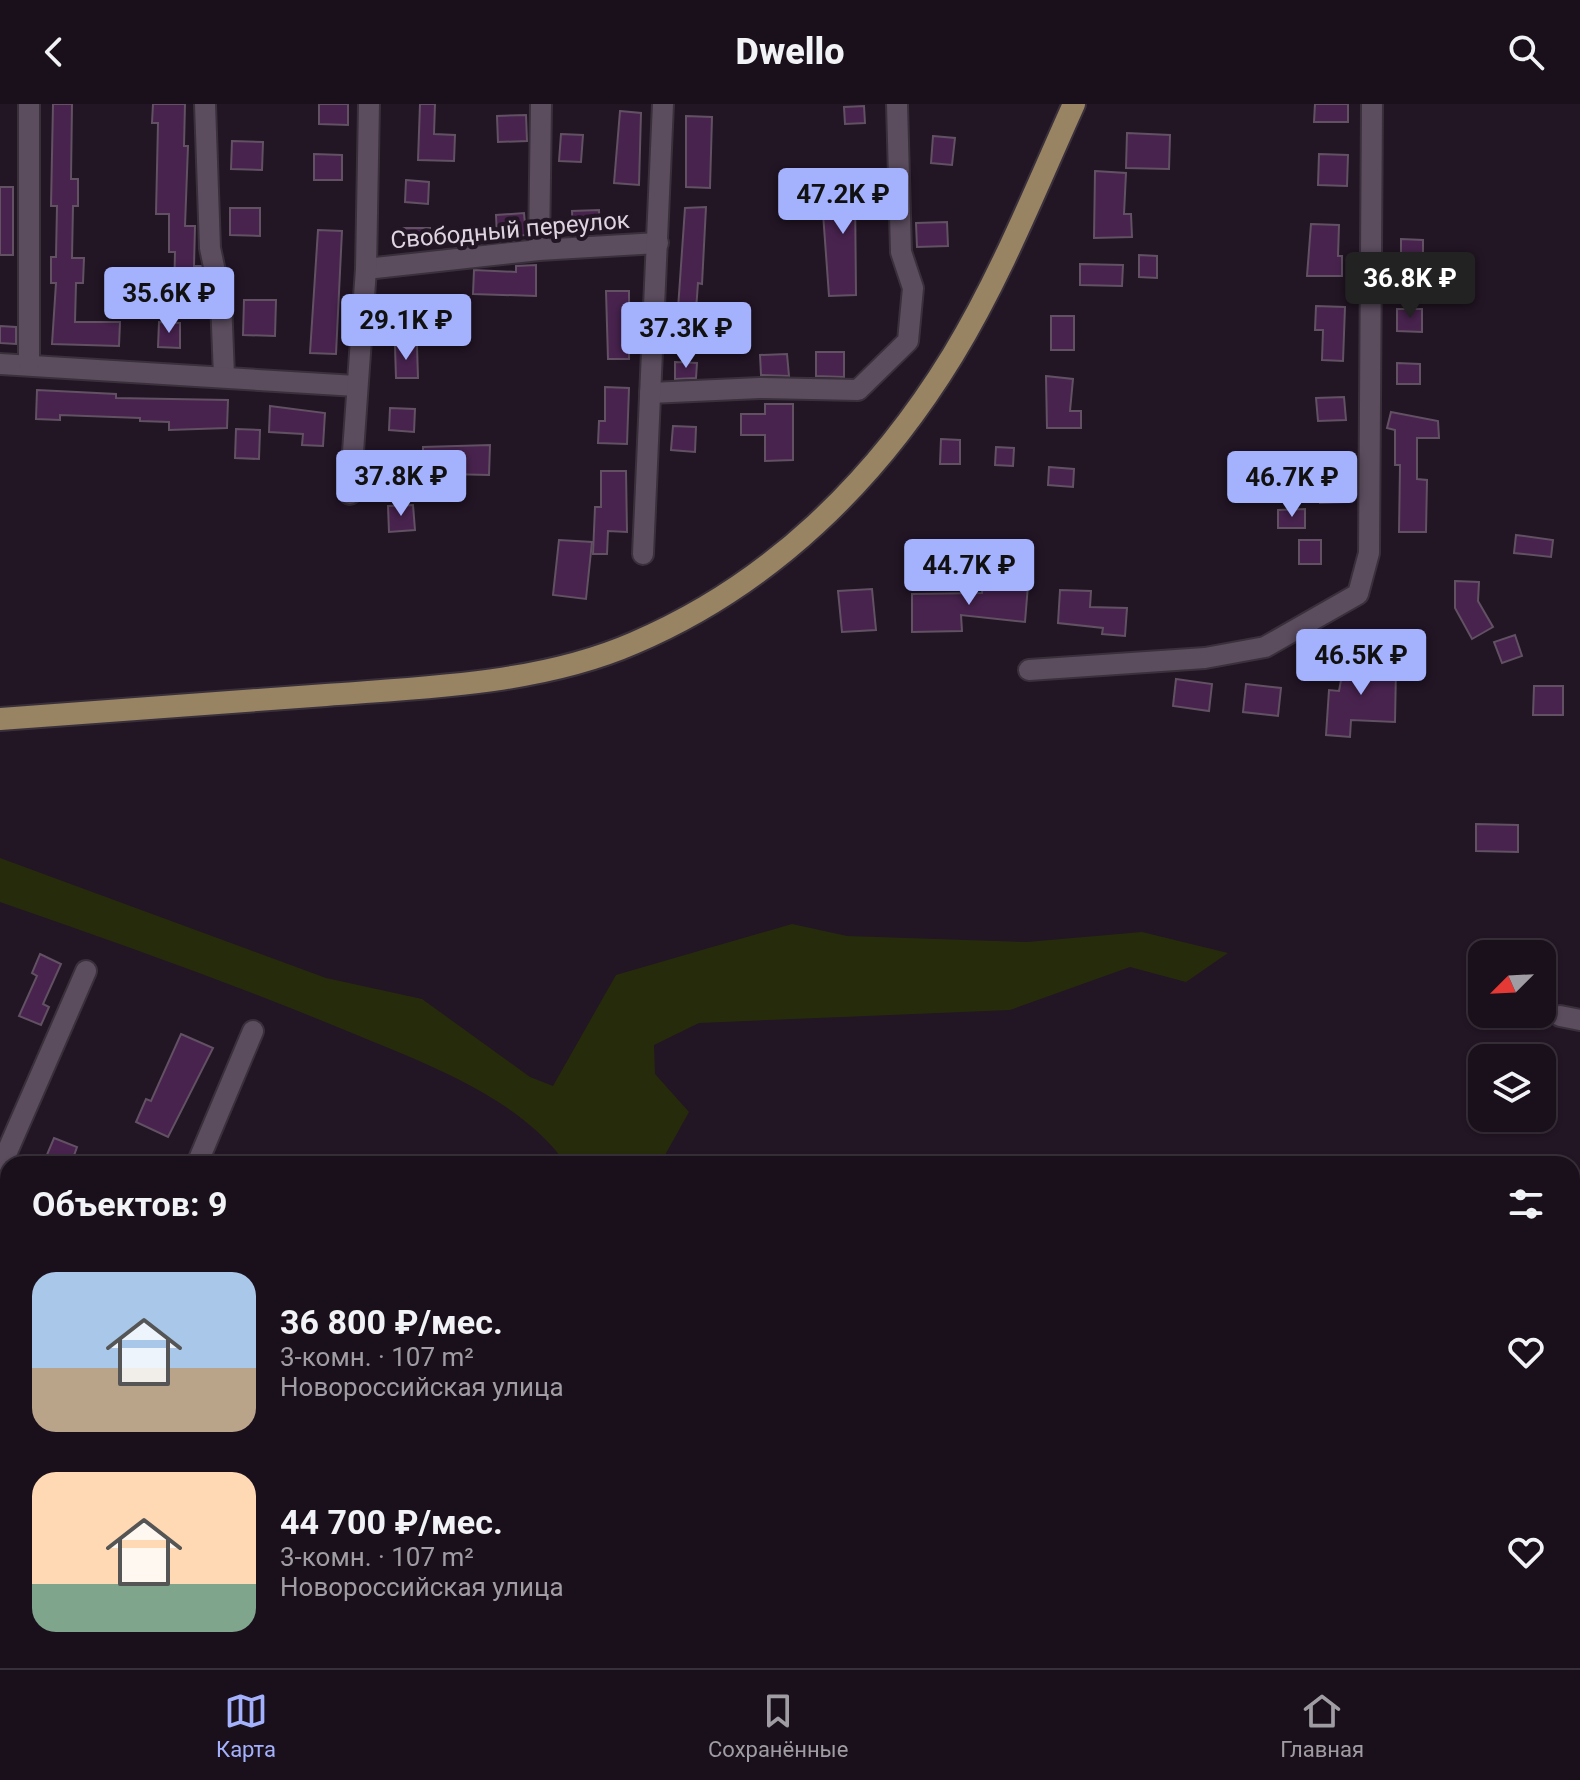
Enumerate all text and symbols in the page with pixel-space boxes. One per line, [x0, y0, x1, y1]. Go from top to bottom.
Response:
icon: back [32, 30, 76, 74]
icon: search [1504, 30, 1548, 74]
text: Dwello [736, 31, 844, 73]
pin: 47.2K ₽ [769, 168, 917, 236]
text: 47.2K ₽ [796, 179, 890, 209]
street label: Свободный переулок [389, 206, 631, 254]
pin: 36.8K ₽ [1336, 252, 1484, 320]
text: 36.8K ₽ [1363, 263, 1457, 293]
pin: 35.6K ₽ [95, 267, 243, 335]
text: 35.6K ₽ [122, 278, 216, 308]
pin: 29.1K ₽ [332, 294, 480, 362]
pin: 37.3K ₽ [612, 302, 760, 370]
text: 29.1K ₽ [359, 305, 453, 335]
text: 37.3K ₽ [639, 313, 733, 343]
pin: 37.8K ₽ [327, 450, 475, 518]
pin: 46.7K ₽ [1218, 451, 1366, 519]
text: 37.8K ₽ [354, 461, 448, 491]
text: 46.7K ₽ [1245, 462, 1339, 492]
pin: 44.7K ₽ [895, 539, 1043, 607]
text: 44.7K ₽ [922, 550, 1016, 580]
pin: 46.5K ₽ [1287, 629, 1435, 697]
text: 46.5K ₽ [1314, 640, 1408, 670]
north arrow [1468, 940, 1556, 1028]
map controls [1468, 940, 1556, 1132]
button: layers [1468, 1044, 1556, 1132]
icon: filters [1504, 1182, 1548, 1226]
text: Объектов: 9 [32, 1184, 227, 1224]
text: 36 800 ₽/мес. [280, 1302, 503, 1342]
icon: home [96, 1304, 192, 1400]
icon: heart [1504, 1330, 1548, 1374]
text: 3-комн. · 107 m² [280, 1342, 474, 1372]
text: Новороссийская улица [280, 1372, 564, 1402]
text: 44 700 ₽/мес. [280, 1502, 503, 1542]
icon: home [96, 1504, 192, 1600]
icon: heart [1504, 1530, 1548, 1574]
text: 3-комн. · 107 m² [280, 1542, 474, 1572]
text: Новороссийская улица [280, 1572, 564, 1602]
tab: Карта [216, 1689, 276, 1762]
tab: Сохранённые [708, 1689, 848, 1762]
tab: Главная [1280, 1689, 1364, 1762]

